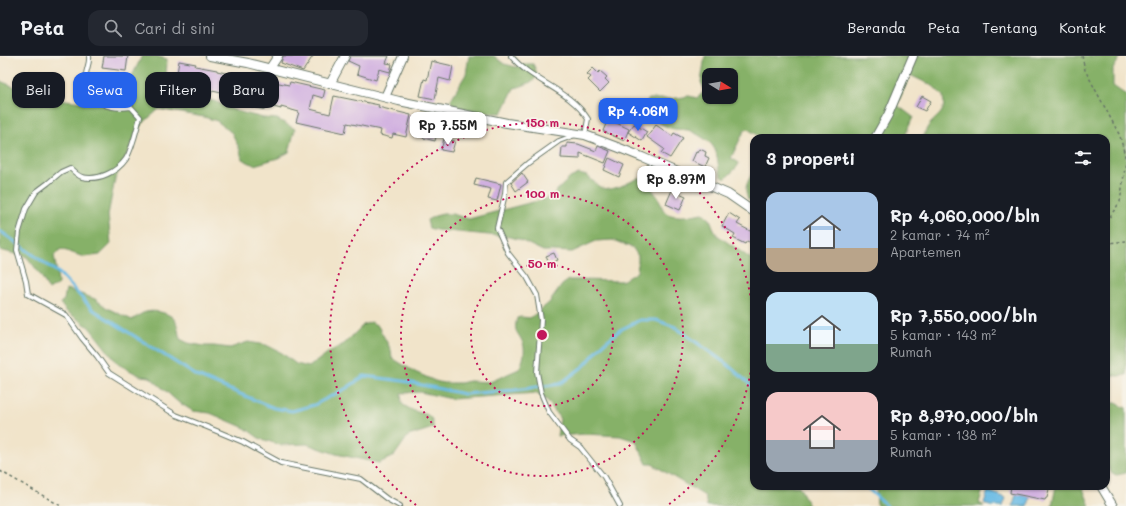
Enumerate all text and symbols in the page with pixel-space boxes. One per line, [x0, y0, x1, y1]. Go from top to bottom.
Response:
search box [88, 10, 368, 46]
text: Peta [20, 15, 64, 40]
icon: search [102, 17, 124, 39]
text: Cari di sini [134, 18, 215, 38]
text: Beranda [848, 18, 906, 37]
text: Peta [928, 18, 960, 37]
text: Tentang [982, 18, 1037, 37]
text: Kontak [1059, 18, 1106, 37]
north arrow [702, 68, 738, 104]
map controls [702, 68, 738, 104]
chip: Beli [12, 72, 65, 108]
chip: Sewa [73, 72, 137, 108]
chip: Filter [145, 72, 211, 108]
chip: Baru [219, 72, 279, 108]
pin: Rp 4.06M [597, 98, 679, 132]
text: Rp 4.06M [608, 102, 668, 119]
pin: Rp 7.55M [407, 112, 489, 146]
text: 150 m [525, 114, 559, 130]
text: Rp 7.55M [419, 116, 477, 133]
text: 3 properti [766, 147, 855, 169]
icon: filters [1072, 147, 1094, 169]
pin: Rp 8.97M [635, 166, 717, 200]
text: Rp 8.97M [646, 170, 706, 187]
text: 100 m [525, 185, 559, 201]
text: Rp 4,060,000/bln [890, 204, 1040, 226]
icon: home [798, 208, 846, 256]
text: 2 kamar · 74 m² [890, 226, 990, 243]
text: Apartemen [890, 243, 961, 260]
text: 50 m [528, 255, 556, 271]
text: Rp 7,550,000/bln [890, 304, 1037, 326]
icon: home [798, 308, 846, 356]
text: 5 kamar · 143 m² [890, 326, 996, 343]
centre of rings [535, 328, 549, 342]
text: Rumah [890, 343, 931, 360]
text: Rp 8,970,000/bln [890, 404, 1038, 426]
icon: home [798, 408, 846, 456]
text: 5 kamar · 138 m² [890, 426, 996, 443]
text: Rumah [890, 443, 931, 460]

